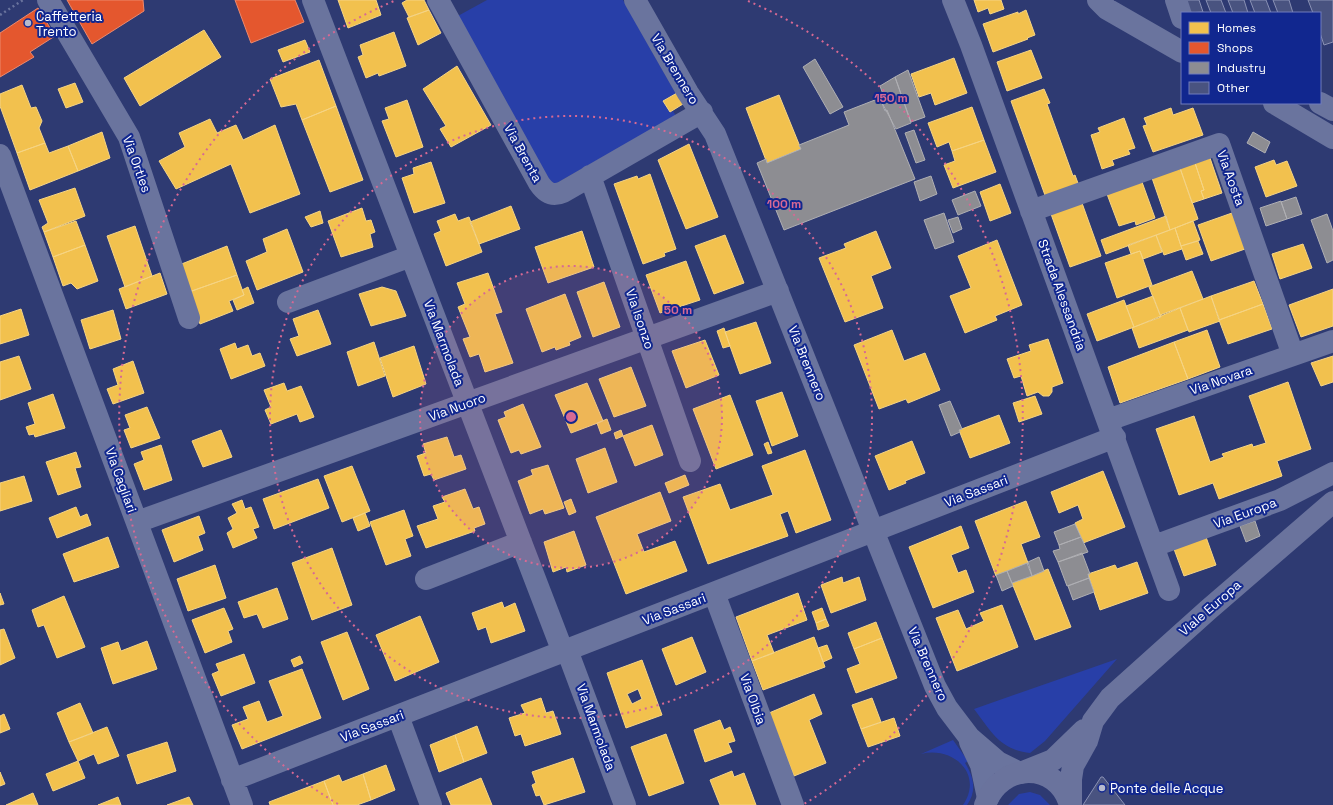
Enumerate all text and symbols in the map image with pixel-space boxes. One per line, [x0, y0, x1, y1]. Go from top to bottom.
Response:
place label: Caffetteria Trento [36, 8, 103, 40]
legend [1181, 12, 1321, 104]
marker: Caffetteria Trento [23, 18, 33, 28]
text: Homes [1217, 20, 1256, 36]
street label: Via Brennero [647, 31, 703, 107]
text: Shops [1217, 40, 1253, 56]
text: Industry [1217, 60, 1266, 76]
text: Other [1217, 80, 1250, 96]
text: 150 m [874, 90, 908, 106]
street label: Via Brenta [500, 121, 546, 186]
street label: Via Ortles [119, 133, 155, 195]
street label: Via Aosta [1213, 148, 1249, 209]
text: 100 m [767, 196, 801, 212]
street label: Strada Alessandria [1034, 237, 1090, 353]
street label: Via Isonzo [622, 287, 658, 351]
street label: Via Marmolada [420, 297, 468, 389]
text: 50 m [664, 302, 692, 318]
street label: Via Brennero [784, 323, 830, 403]
street label: Via Novara [1188, 361, 1255, 399]
street label: Via Nuoro [426, 389, 488, 425]
centre of rings [564, 410, 578, 424]
street label: Via Cagliari [101, 445, 141, 515]
street label: Via Sassari [942, 471, 1010, 511]
street label: Via Europa [1211, 494, 1279, 532]
street label: Viale Europa [1175, 576, 1245, 640]
street label: Via Sassari [640, 589, 708, 629]
street label: Via Brennero [904, 624, 952, 704]
street label: Via Olbia [736, 671, 770, 727]
street label: Via Marmolada [572, 681, 620, 773]
street label: Via Sassari [338, 706, 406, 746]
place label: Ponte delle Acque [1110, 780, 1224, 797]
marker: Ponte delle Acque [1097, 783, 1107, 793]

